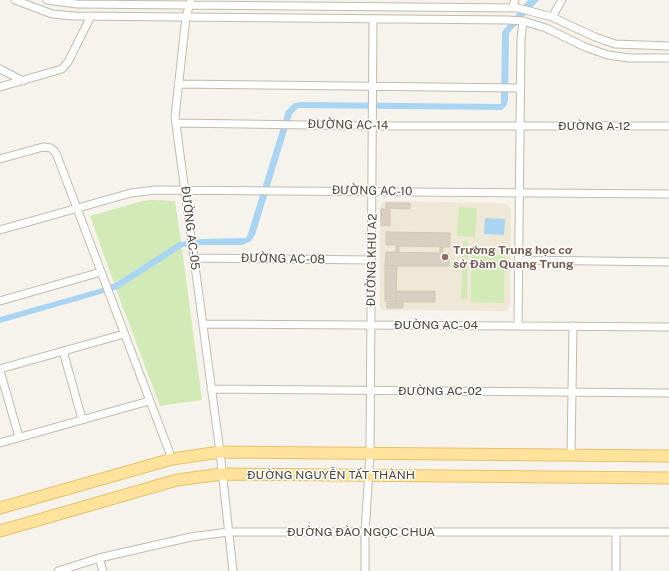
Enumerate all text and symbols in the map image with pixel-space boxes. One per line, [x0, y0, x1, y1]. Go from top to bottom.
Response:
street label: ĐƯỜNG AC-14 [307, 117, 389, 133]
street label: ĐƯỜNG A-12 [558, 119, 630, 133]
street label: ĐƯỜNG AC-10 [332, 183, 412, 199]
street label: ĐƯỜNG AC-05 [178, 185, 202, 271]
street label: ĐƯỜNG KHU A2 [364, 214, 380, 306]
place label: Trường Trung học cơ sở Đàm Quang Trung [453, 243, 574, 271]
street label: ĐƯỜNG AC-08 [241, 251, 325, 267]
marker: Trường Trung học cơ sở Đàm Quang Trung [440, 252, 450, 262]
street label: ĐƯỜNG AC-04 [394, 318, 478, 332]
street label: ĐƯỜNG AC-02 [398, 384, 482, 398]
street label: ĐƯỜNG NGUYỄN TẤT THÀNH [247, 468, 415, 482]
street label: ĐƯỜNG ĐÀO NGỌC CHUA [287, 525, 435, 539]

